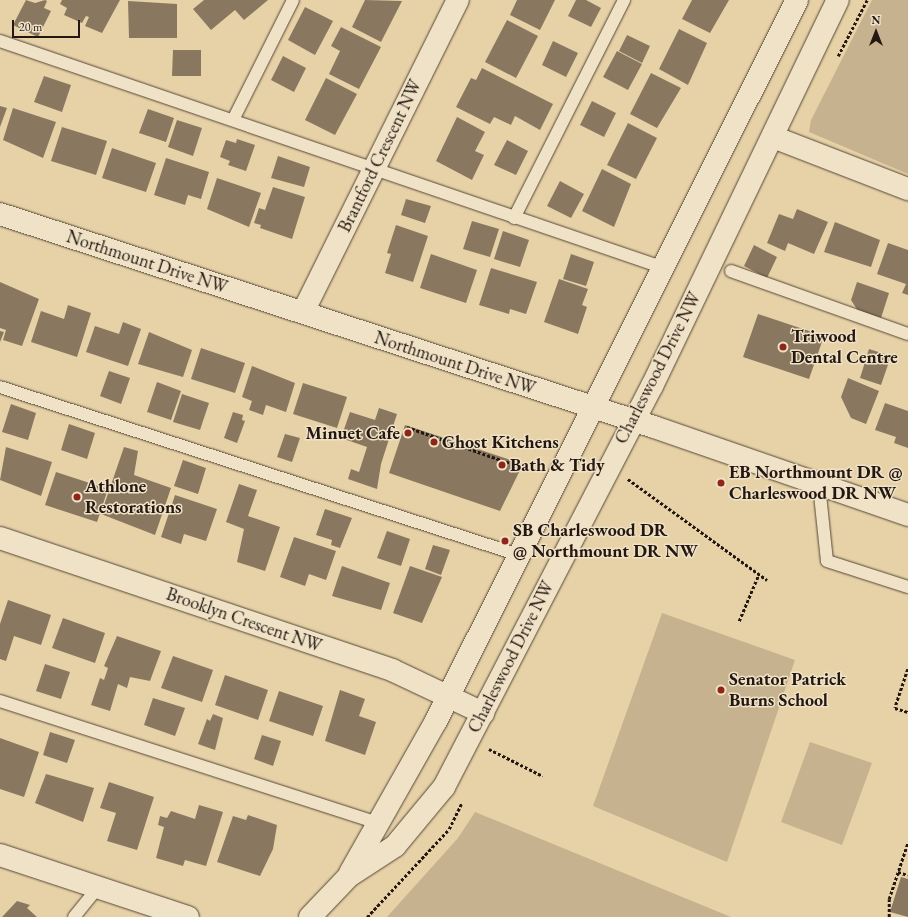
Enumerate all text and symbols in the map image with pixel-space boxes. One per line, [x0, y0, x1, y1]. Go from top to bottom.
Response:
scale bar [14, 12, 82, 38]
north arrow [856, 12, 896, 52]
text: N [872, 13, 880, 27]
text: 20 m [19, 19, 42, 35]
street label: Brantford Crescent NW [334, 76, 426, 236]
street label: Northmount Drive NW [64, 226, 230, 298]
street label: Charleswood Drive NW [610, 288, 706, 448]
place label: Triwood Dental Centre [791, 326, 898, 368]
street label: Northmount Drive NW [372, 327, 538, 399]
marker: Triwood Dental Centre [778, 342, 788, 352]
place label: Minuet Cafe [306, 422, 400, 444]
marker: Minuet Cafe [403, 428, 413, 438]
place label: Ghost Kitchens [442, 431, 559, 453]
marker: Ghost Kitchens [429, 437, 439, 447]
place label: Bath & Tidy [510, 454, 605, 476]
marker: Bath & Tidy [497, 460, 507, 470]
place label: EB Northmount DR @ Charleswood DR NW [729, 462, 903, 504]
place label: Athlone Restorations [85, 476, 182, 518]
marker: EB Northmount DR @ Charleswood DR NW [716, 478, 726, 488]
marker: Athlone Restorations [72, 492, 82, 502]
place label: SB Charleswood DR @ Northmount DR NW [513, 520, 698, 562]
marker: SB Charleswood DR @ Northmount DR NW [500, 536, 510, 546]
street label: Charleswood Drive NW [463, 577, 559, 737]
street label: Brooklyn Crescent NW [163, 583, 325, 657]
place label: Senator Patrick Burns School [729, 669, 846, 712]
marker: Senator Patrick Burns School [716, 685, 726, 695]

